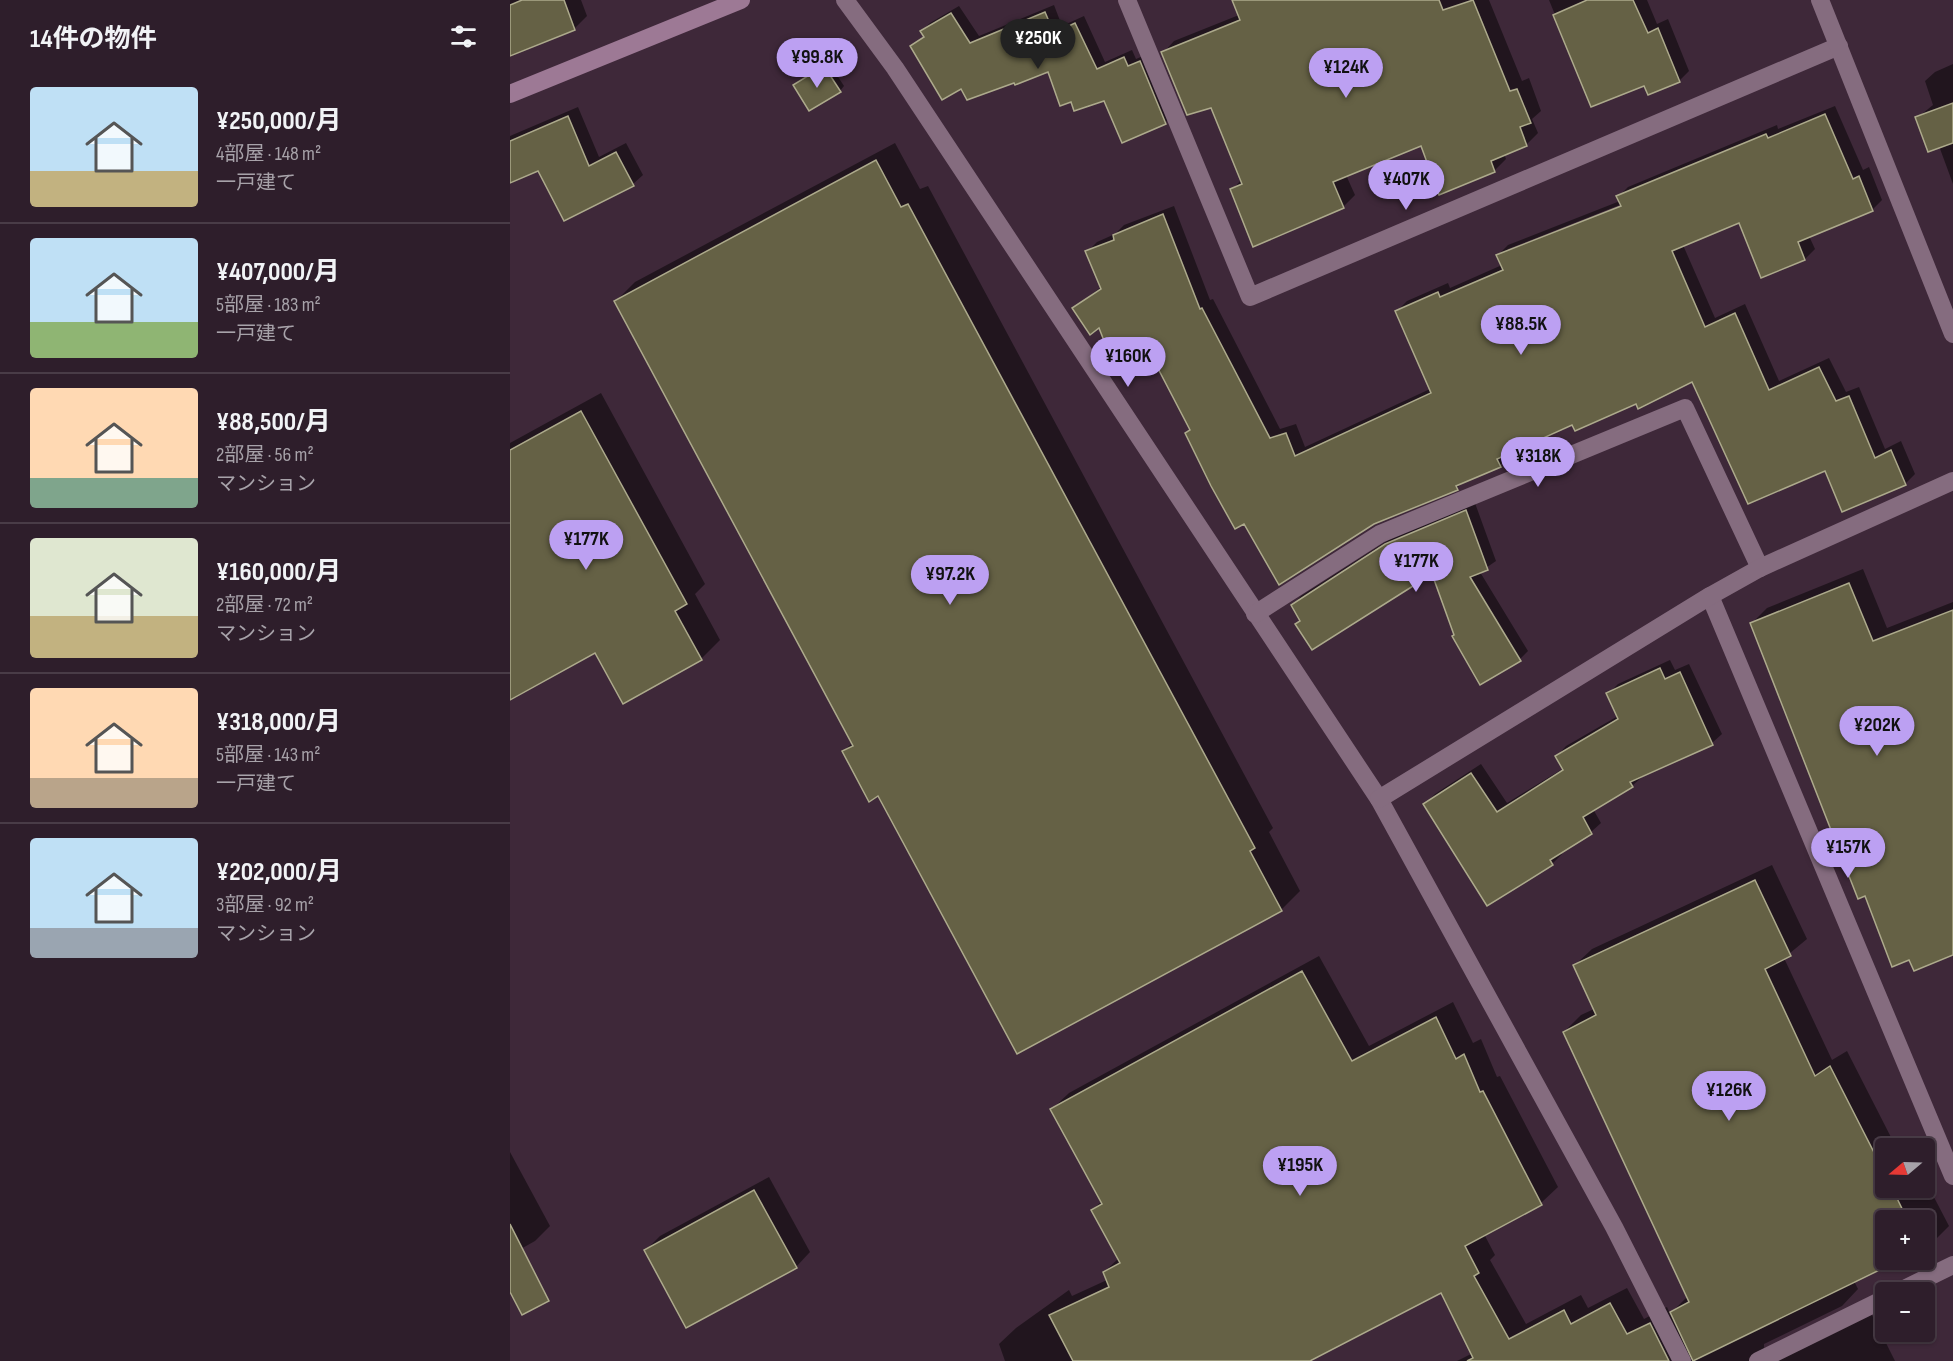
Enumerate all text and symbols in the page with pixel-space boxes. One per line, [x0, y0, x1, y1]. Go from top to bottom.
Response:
pin: ¥250K [996, 19, 1080, 70]
icon: filters [447, 20, 480, 53]
text: 14件の物件 [30, 24, 157, 55]
text: ¥250K [1014, 26, 1062, 50]
pin: ¥99.8K [768, 38, 866, 89]
text: ¥99.8K [791, 45, 843, 69]
pin: ¥124K [1304, 48, 1388, 99]
text: ¥124K [1323, 55, 1369, 79]
text: ¥250,000/月 [216, 106, 342, 137]
icon: home [78, 111, 150, 183]
text: 4部屋 · 148 m² [216, 142, 321, 166]
pin: ¥407K [1364, 160, 1448, 211]
text: ¥407K [1382, 167, 1430, 191]
text: 一戸建て [216, 171, 296, 195]
text: ¥407,000/月 [216, 257, 340, 288]
icon: home [78, 262, 150, 334]
text: 5部屋 · 183 m² [216, 293, 321, 317]
pin: ¥88.5K [1472, 305, 1570, 356]
text: ¥88.5K [1495, 312, 1547, 336]
text: 一戸建て [216, 322, 296, 346]
pin: ¥160K [1086, 337, 1170, 388]
text: ¥160K [1105, 344, 1151, 368]
text: ¥88,500/月 [216, 407, 331, 438]
icon: home [78, 412, 150, 484]
pin: ¥318K [1496, 437, 1580, 488]
text: 2部屋 · 56 m² [216, 443, 314, 467]
text: ¥318K [1515, 444, 1561, 468]
text: マンション [216, 472, 316, 496]
pin: ¥177K [544, 520, 628, 571]
text: ¥177K [563, 527, 609, 551]
pin: ¥177K [1374, 542, 1458, 593]
text: ¥177K [1393, 549, 1439, 573]
pin: ¥97.2K [901, 555, 999, 606]
text: ¥160,000/月 [216, 557, 341, 588]
icon: home [78, 562, 150, 634]
text: ¥97.2K [925, 562, 975, 586]
text: 2部屋 · 72 m² [216, 593, 313, 617]
text: マンション [216, 622, 316, 646]
pin: ¥202K [1835, 706, 1919, 757]
text: ¥318,000/月 [216, 707, 341, 738]
icon: home [78, 712, 150, 784]
text: ¥202K [1853, 713, 1901, 737]
text: 5部屋 · 143 m² [216, 743, 320, 767]
text: 一戸建て [216, 772, 296, 796]
pin: ¥157K [1806, 828, 1890, 879]
text: ¥157K [1825, 835, 1871, 859]
text: ¥202,000/月 [216, 857, 342, 888]
icon: home [78, 862, 150, 934]
text: 3部屋 · 92 m² [216, 893, 314, 917]
text: マンション [216, 922, 316, 946]
pin: ¥126K [1687, 1071, 1771, 1122]
text: ¥126K [1706, 1078, 1752, 1102]
north arrow [1875, 1138, 1935, 1198]
map controls [1875, 1138, 1935, 1342]
pin: ¥195K [1258, 1146, 1342, 1197]
text: ¥195K [1277, 1153, 1323, 1177]
button: + [1875, 1210, 1935, 1270]
button: − [1875, 1282, 1935, 1342]

